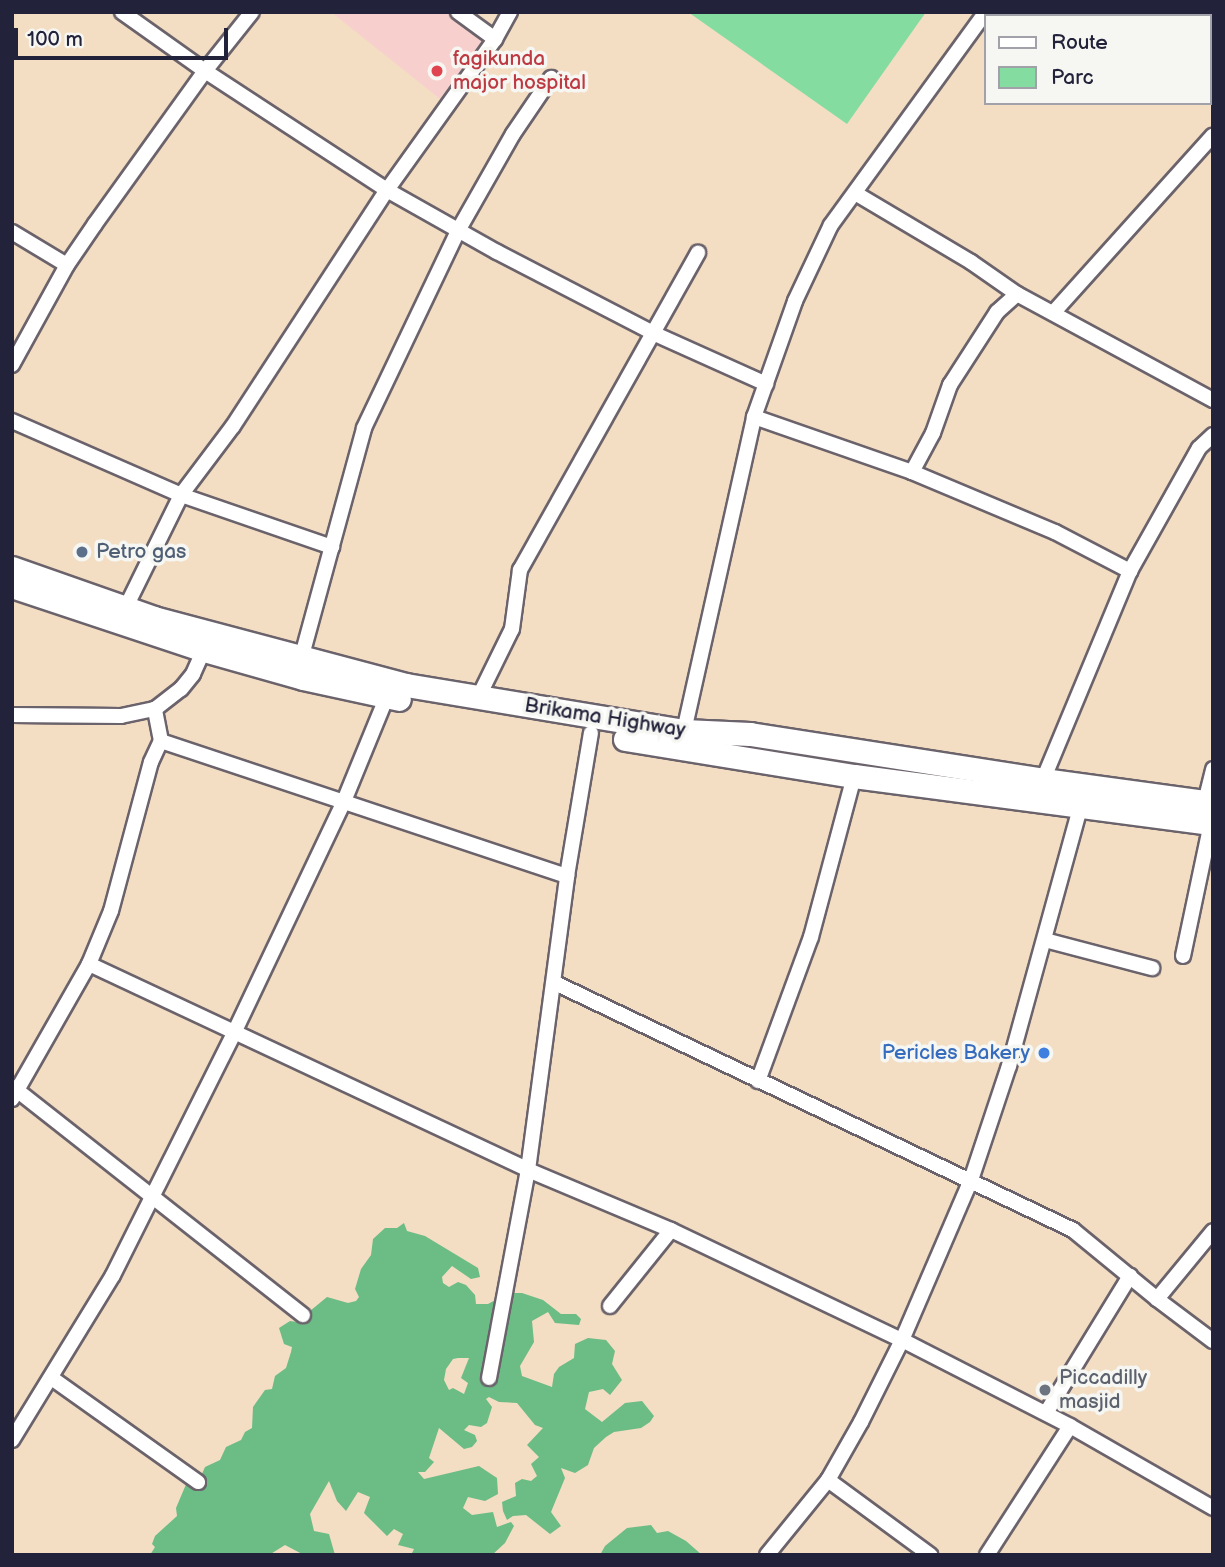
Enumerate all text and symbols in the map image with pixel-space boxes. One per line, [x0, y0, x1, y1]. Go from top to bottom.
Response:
scale bar [18, 14, 231, 58]
legend [984, 14, 1211, 105]
text: 100 m [27, 27, 83, 52]
text: Route [1051, 30, 1108, 55]
place label: fagikunda major hospital [453, 46, 586, 96]
marker: fagikunda major hospital [427, 61, 447, 81]
text: Parc [1051, 65, 1094, 90]
place label: Petro gas [96, 539, 186, 565]
marker: Petro gas [74, 544, 90, 560]
street label: Brikama Highway [523, 693, 687, 743]
place label: Pericles Bakery [882, 1040, 1030, 1066]
marker: Pericles Bakery [1036, 1045, 1052, 1061]
place label: Piccadilly masjid [1059, 1365, 1147, 1415]
marker: Piccadilly masjid [1037, 1382, 1053, 1398]

